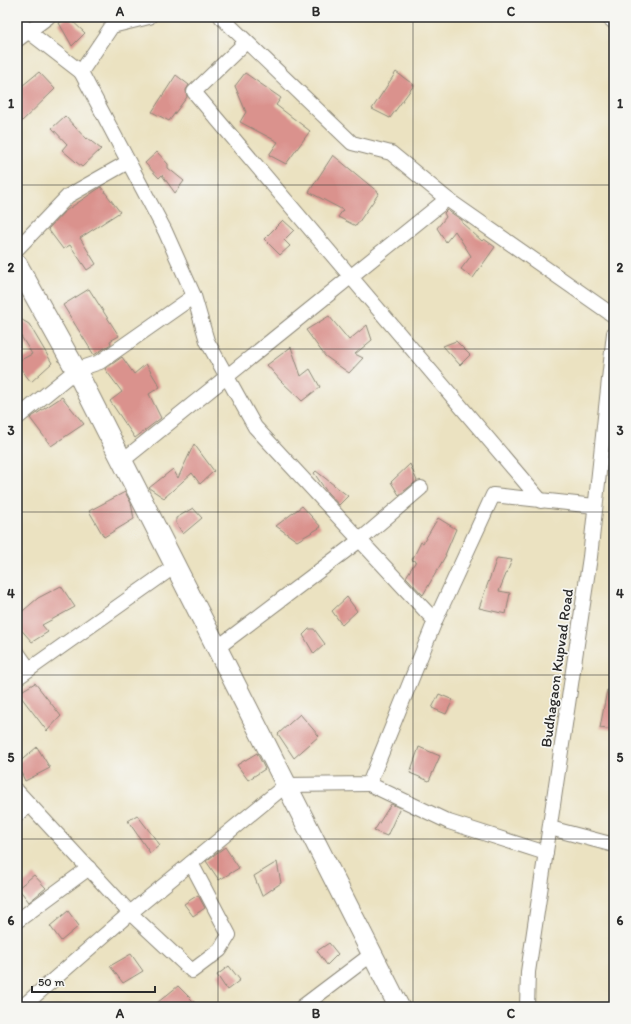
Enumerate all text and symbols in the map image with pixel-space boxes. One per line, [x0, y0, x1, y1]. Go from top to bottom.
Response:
text: A [115, 4, 125, 19]
text: B [312, 4, 321, 19]
text: C [507, 4, 516, 19]
text: 1 [8, 96, 14, 111]
text: 1 [617, 96, 623, 111]
text: 2 [8, 260, 15, 275]
text: 2 [617, 260, 624, 275]
text: 3 [7, 423, 15, 438]
text: 3 [616, 423, 624, 438]
text: 4 [7, 586, 15, 601]
text: 4 [616, 586, 624, 601]
street label: Budhagaon Kupvad Road [537, 588, 577, 748]
text: 5 [8, 750, 15, 765]
text: 5 [617, 750, 624, 765]
text: 6 [8, 913, 15, 928]
text: 6 [617, 913, 624, 928]
scale bar [32, 968, 155, 994]
text: 50 m [38, 975, 64, 989]
text: A [115, 1006, 125, 1021]
text: B [312, 1006, 321, 1021]
text: C [507, 1006, 516, 1021]

